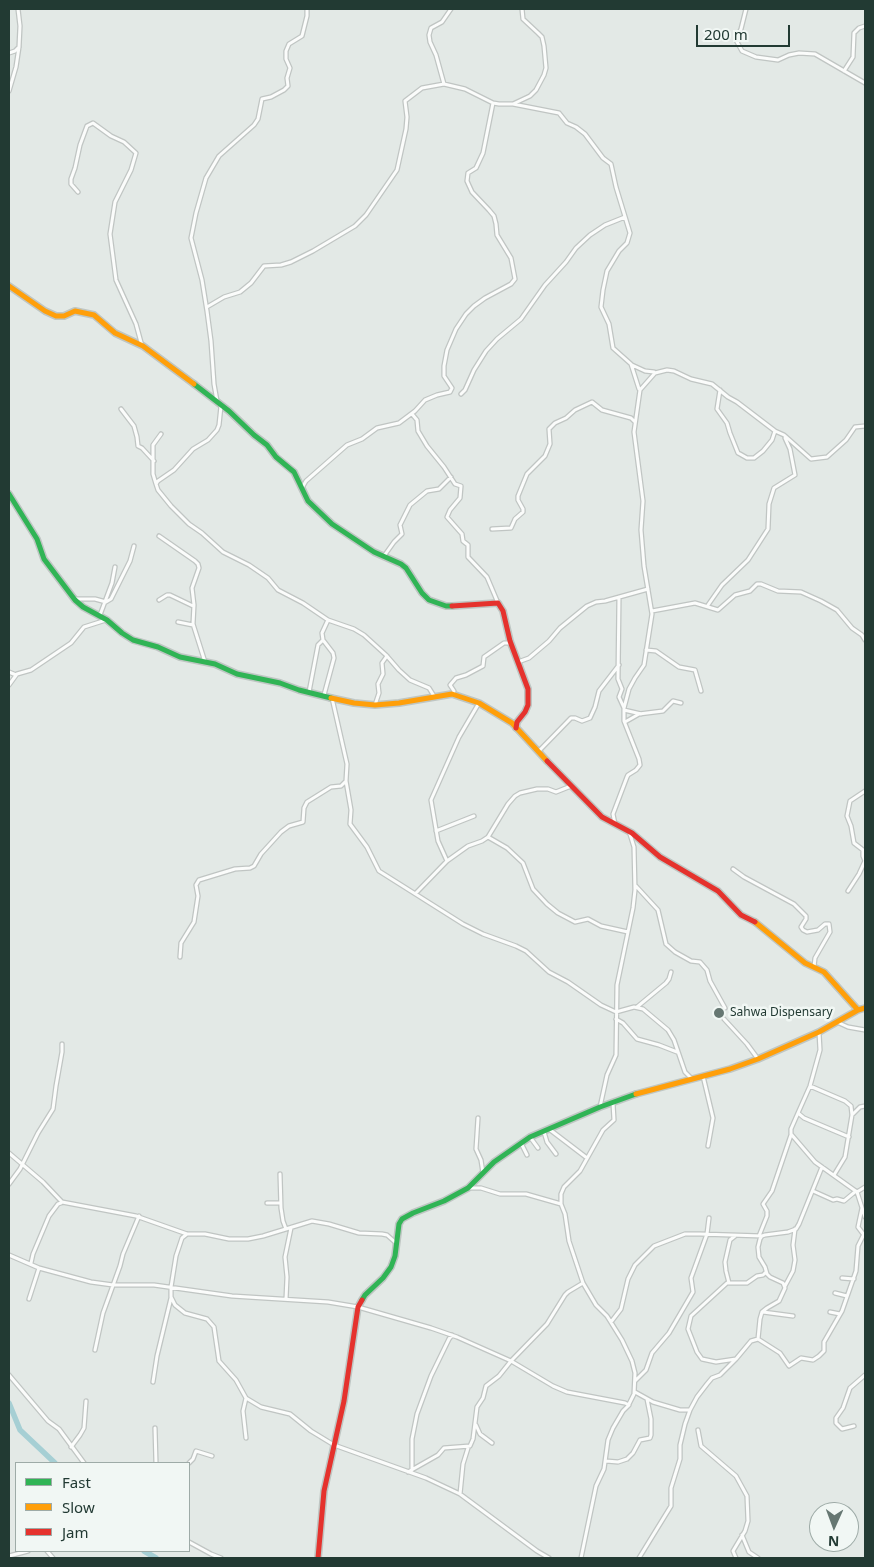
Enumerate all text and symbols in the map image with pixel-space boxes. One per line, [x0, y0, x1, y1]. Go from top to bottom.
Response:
scale bar [699, 15, 793, 47]
text: 200 m [704, 24, 748, 44]
marker: Sahwa Dispensary [712, 1006, 726, 1020]
place label: Sahwa Dispensary [730, 1006, 833, 1020]
legend [15, 1462, 190, 1552]
text: Fast [62, 1472, 91, 1492]
text: Slow [62, 1497, 95, 1517]
north arrow [809, 1502, 859, 1552]
text: Jam [62, 1522, 89, 1542]
text: N [827, 1532, 840, 1551]

